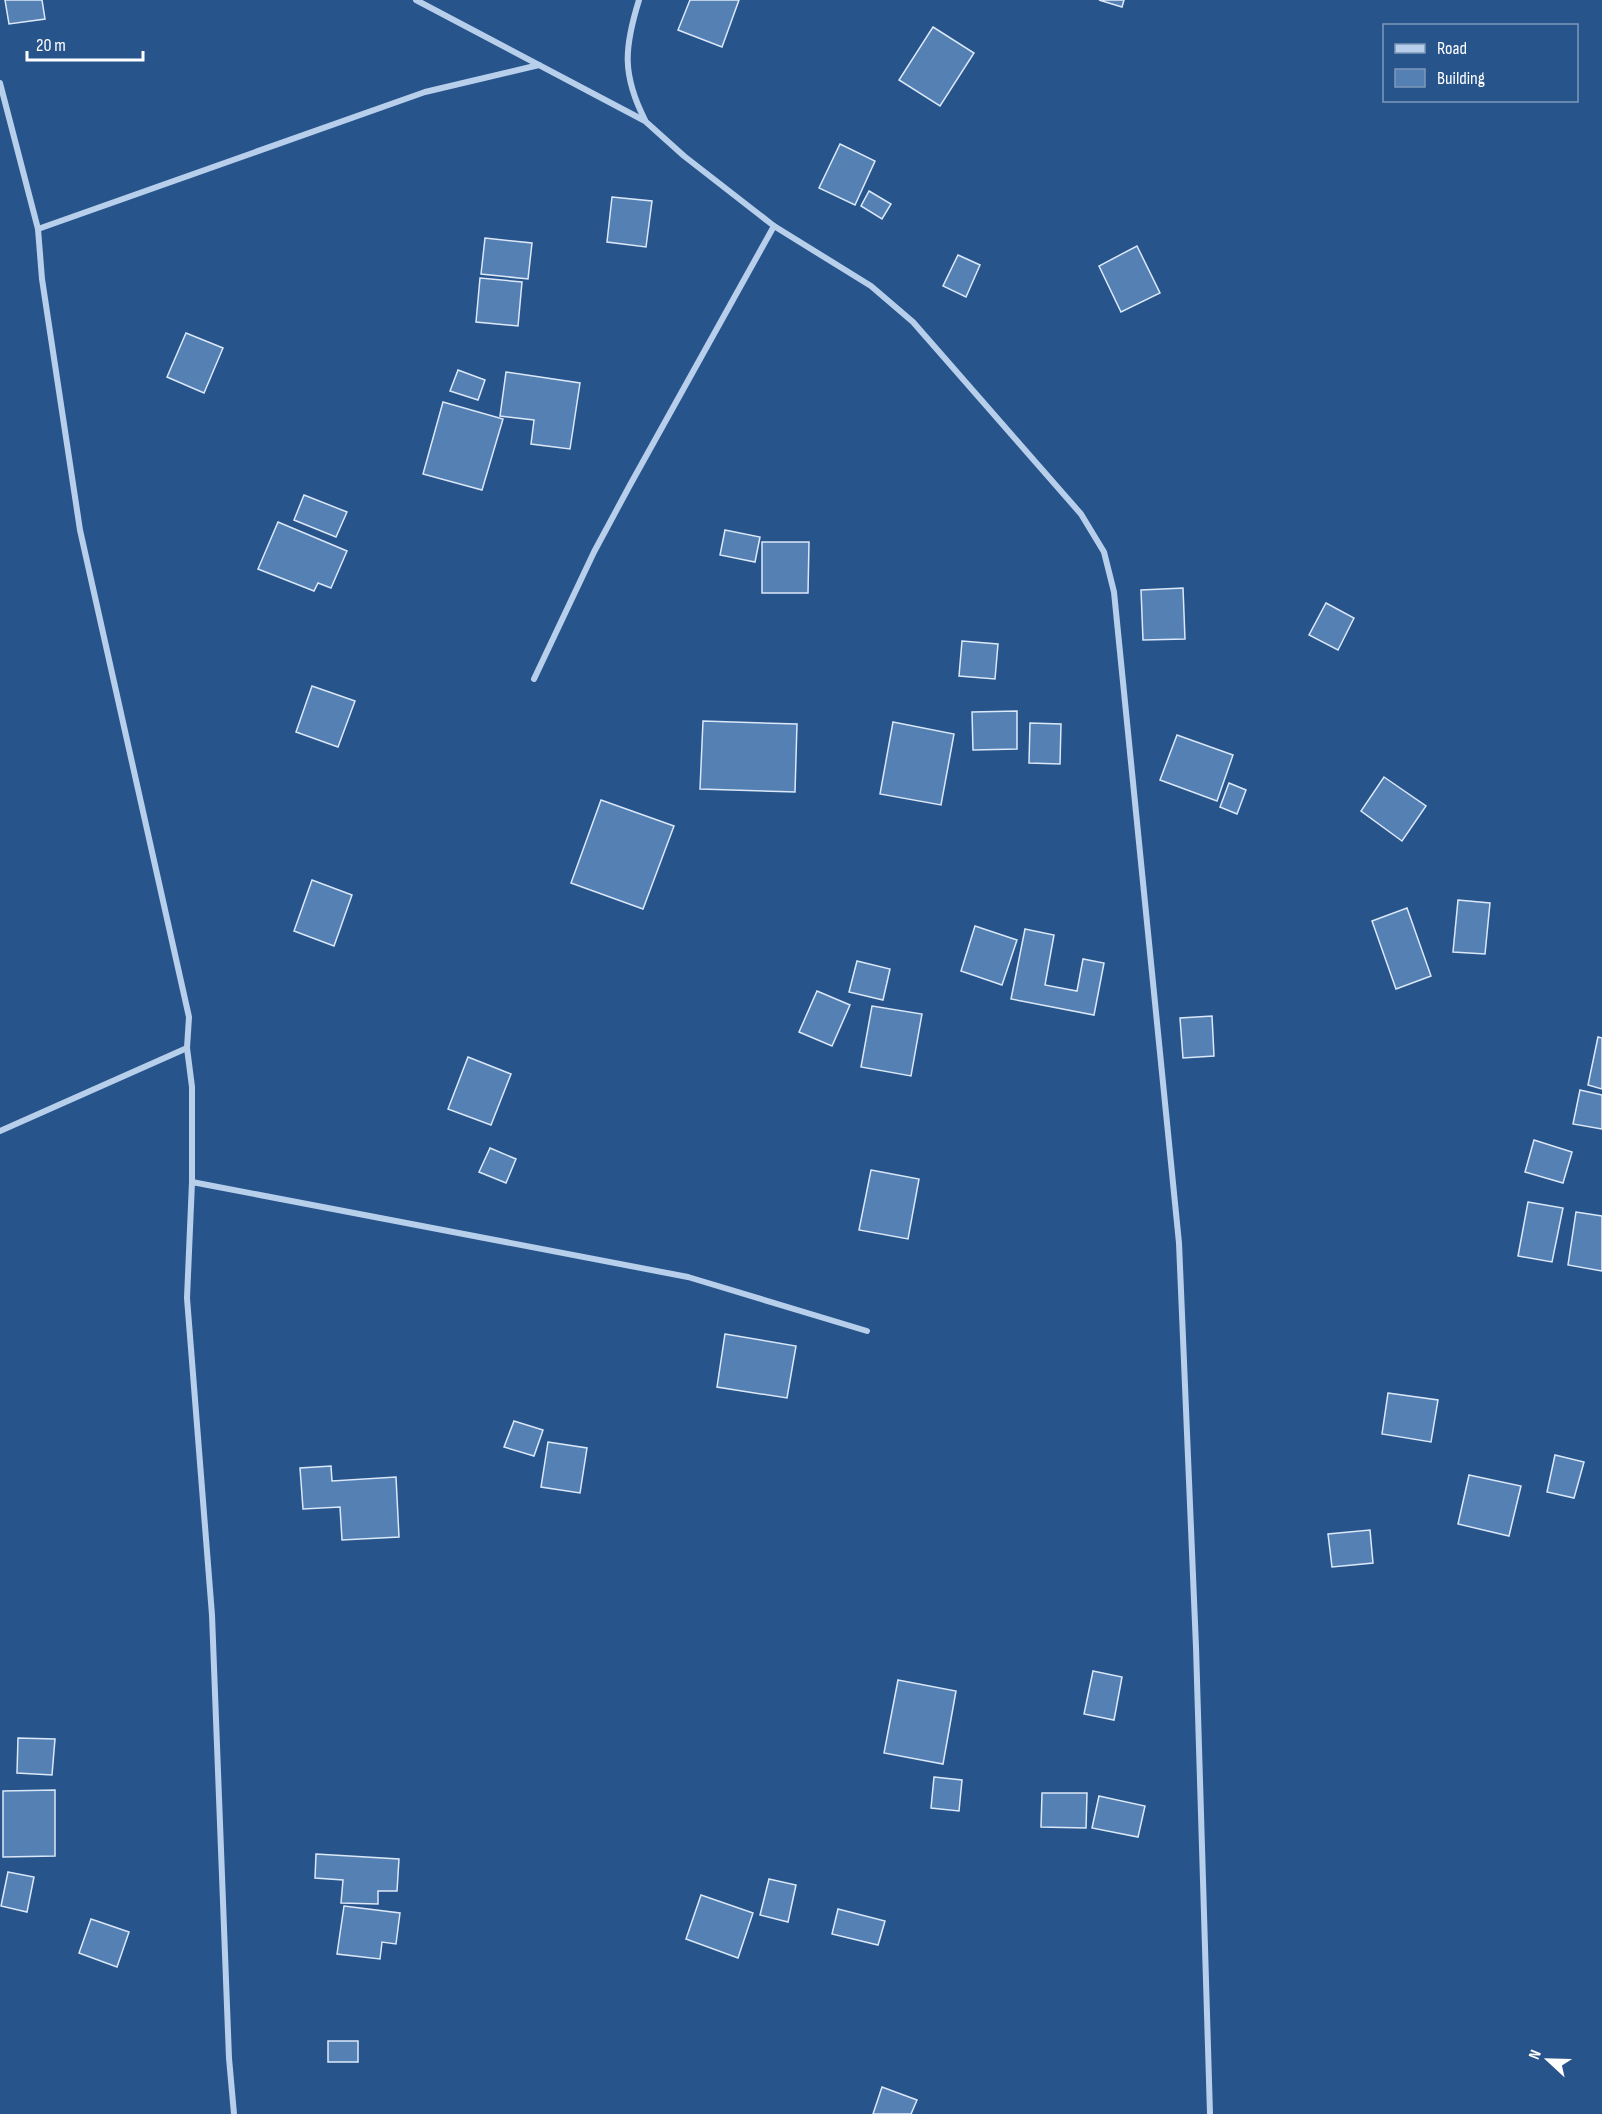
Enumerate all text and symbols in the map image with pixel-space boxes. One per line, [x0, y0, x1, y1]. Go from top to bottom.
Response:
scale bar [27, 24, 142, 62]
legend [1383, 24, 1578, 102]
text: 20 m [36, 35, 66, 56]
text: Road [1437, 38, 1467, 59]
text: Building [1437, 68, 1485, 89]
north arrow [1518, 2030, 1578, 2090]
text: N [1525, 2047, 1546, 2062]

